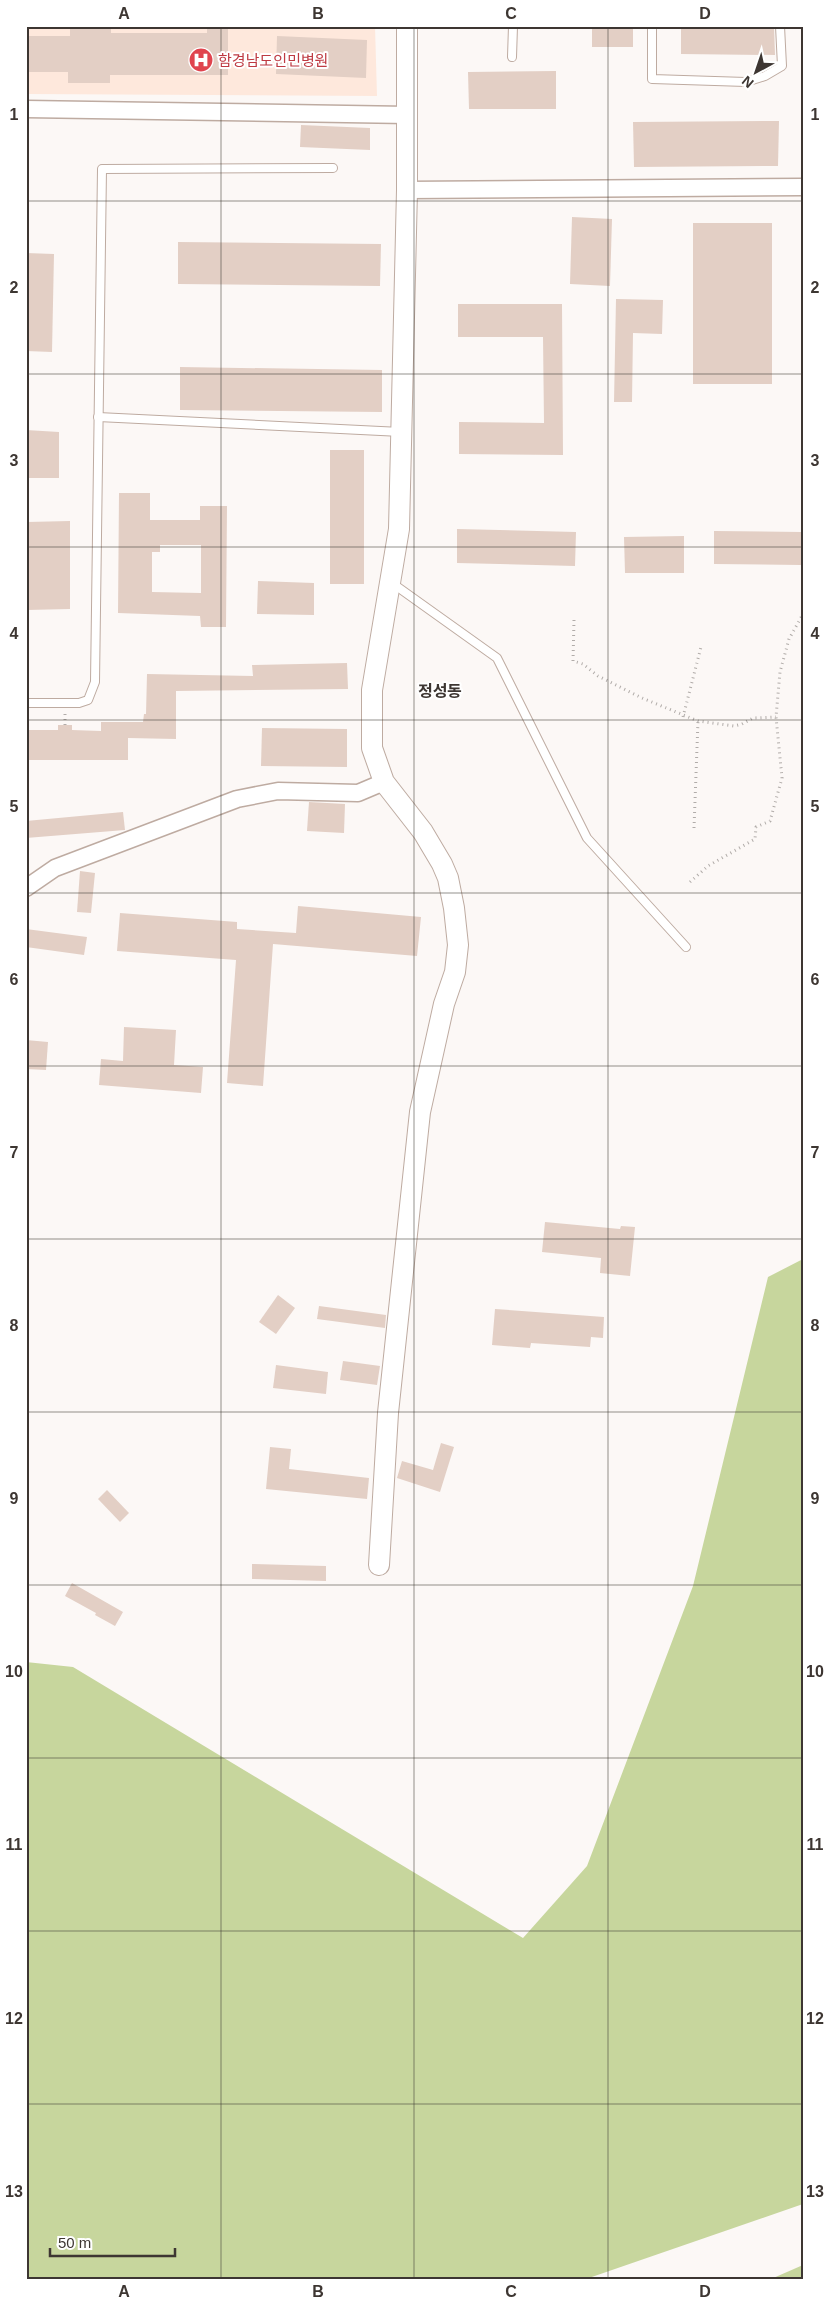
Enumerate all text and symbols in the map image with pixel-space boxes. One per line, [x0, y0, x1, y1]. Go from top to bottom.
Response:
text: A [118, 5, 130, 22]
text: B [312, 5, 324, 22]
text: C [505, 5, 517, 22]
text: D [699, 5, 711, 22]
hospital icon: 함경남도인민병원 [188, 47, 214, 73]
north arrow [732, 48, 782, 98]
place label: 함경남도인민병원 [218, 52, 328, 69]
text: N [739, 73, 757, 91]
text: 1 [10, 106, 19, 123]
text: 1 [811, 106, 820, 123]
text: 2 [10, 279, 19, 296]
text: 2 [811, 279, 820, 296]
text: 3 [10, 452, 19, 469]
text: 3 [811, 452, 820, 469]
text: 4 [10, 625, 19, 642]
text: 4 [811, 625, 820, 642]
district label: 정성동 [418, 683, 462, 700]
text: 5 [10, 798, 19, 815]
text: 5 [811, 798, 820, 815]
text: 6 [10, 971, 19, 988]
text: 6 [811, 971, 820, 988]
text: 7 [10, 1144, 19, 1161]
text: 7 [811, 1144, 820, 1161]
text: 8 [10, 1317, 19, 1334]
text: 8 [811, 1317, 820, 1334]
text: 9 [10, 1490, 19, 1507]
text: 9 [811, 1490, 820, 1507]
text: 10 [5, 1663, 23, 1680]
text: 10 [806, 1663, 824, 1680]
text: 11 [6, 1836, 23, 1853]
text: 11 [807, 1836, 824, 1853]
text: 12 [5, 2010, 23, 2027]
text: 12 [806, 2010, 824, 2027]
text: 13 [5, 2183, 23, 2200]
text: 13 [806, 2183, 824, 2200]
scale bar [50, 2225, 175, 2257]
text: 50 m [58, 2234, 91, 2251]
text: A [118, 2283, 130, 2300]
text: B [312, 2283, 324, 2300]
text: C [505, 2283, 517, 2300]
text: D [699, 2283, 711, 2300]

